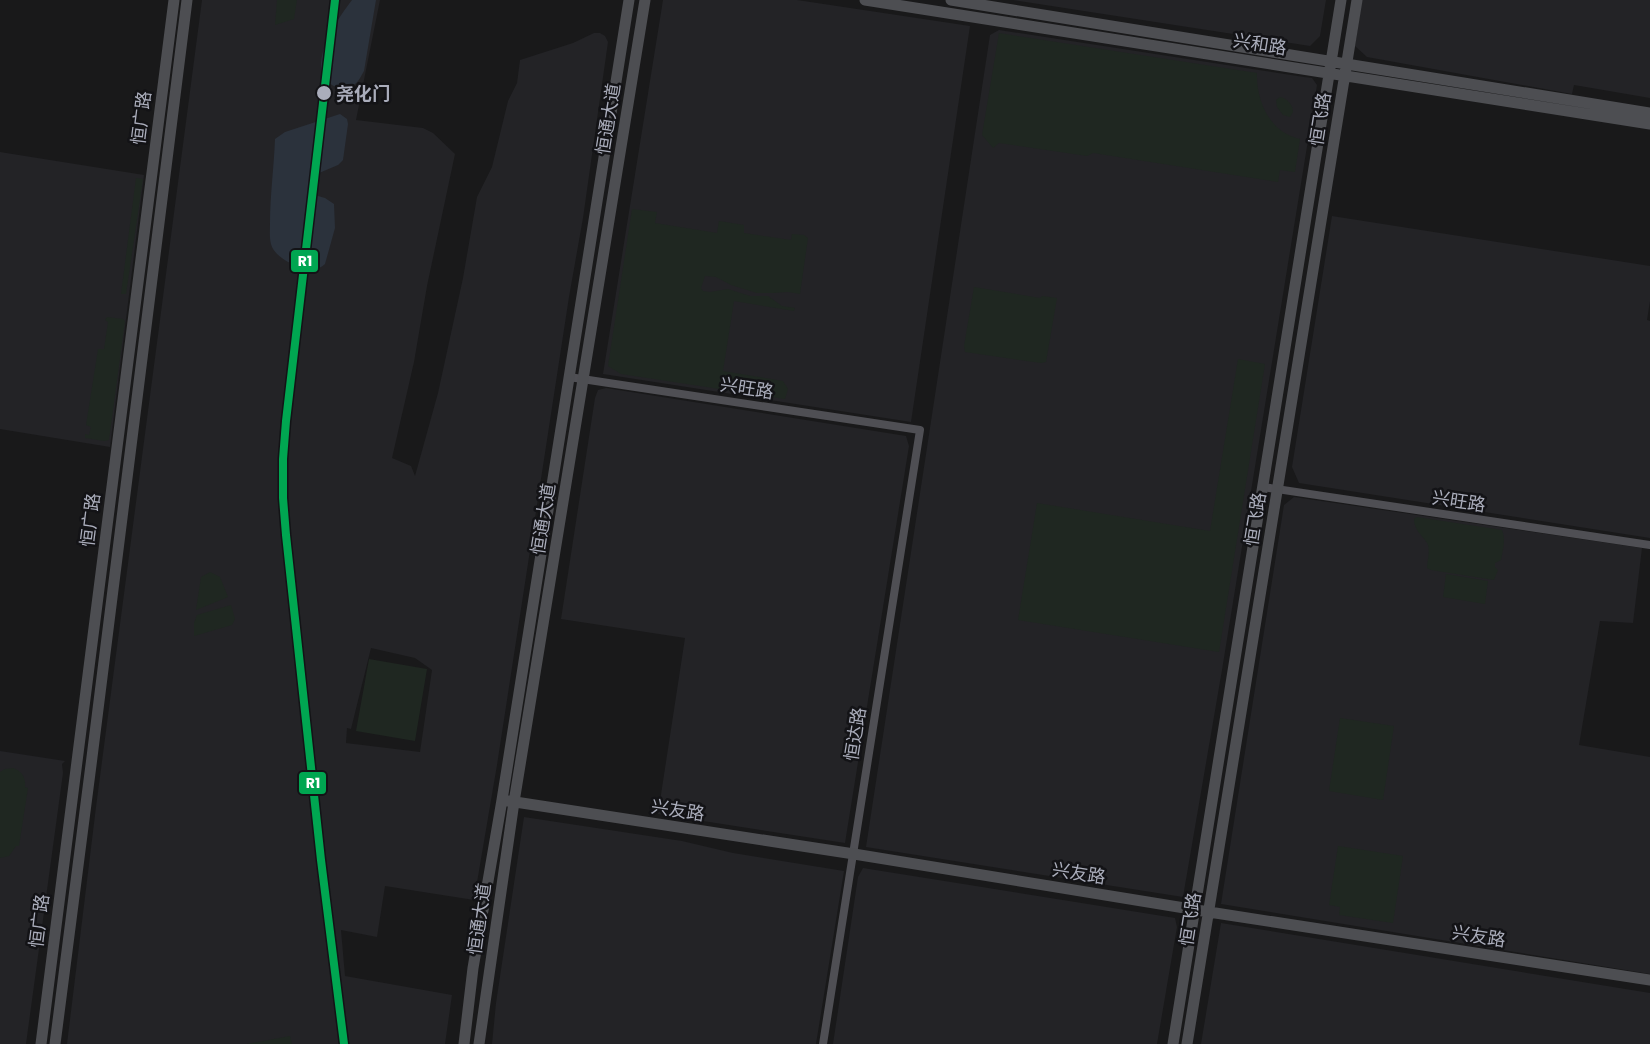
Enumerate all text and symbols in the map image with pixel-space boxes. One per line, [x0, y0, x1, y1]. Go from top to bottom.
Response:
street label: 兴和路 [1231, 27, 1289, 61]
place label: 尧化门 [336, 81, 390, 106]
street label: 恒通大道 [590, 81, 626, 157]
marker: 尧化门 [315, 84, 333, 102]
street label: 恒广路 [125, 90, 157, 146]
street label: 恒飞路 [1303, 90, 1337, 148]
line badge: R1 [290, 249, 319, 273]
text: R1 [298, 251, 312, 271]
street label: 兴旺路 [718, 371, 776, 405]
street label: 恒通大道 [525, 481, 561, 557]
street label: 兴旺路 [1430, 484, 1488, 518]
street label: 恒飞路 [1238, 490, 1272, 548]
street label: 恒广路 [74, 492, 106, 548]
street label: 恒达路 [838, 705, 872, 763]
line badge: R1 [298, 771, 327, 795]
text: R1 [306, 773, 320, 793]
street label: 兴友路 [649, 793, 707, 827]
street label: 兴友路 [1050, 856, 1108, 890]
street label: 恒通大道 [462, 882, 496, 956]
street label: 恒飞路 [1173, 890, 1207, 948]
street label: 恒广路 [23, 893, 55, 949]
street label: 兴友路 [1450, 919, 1508, 953]

